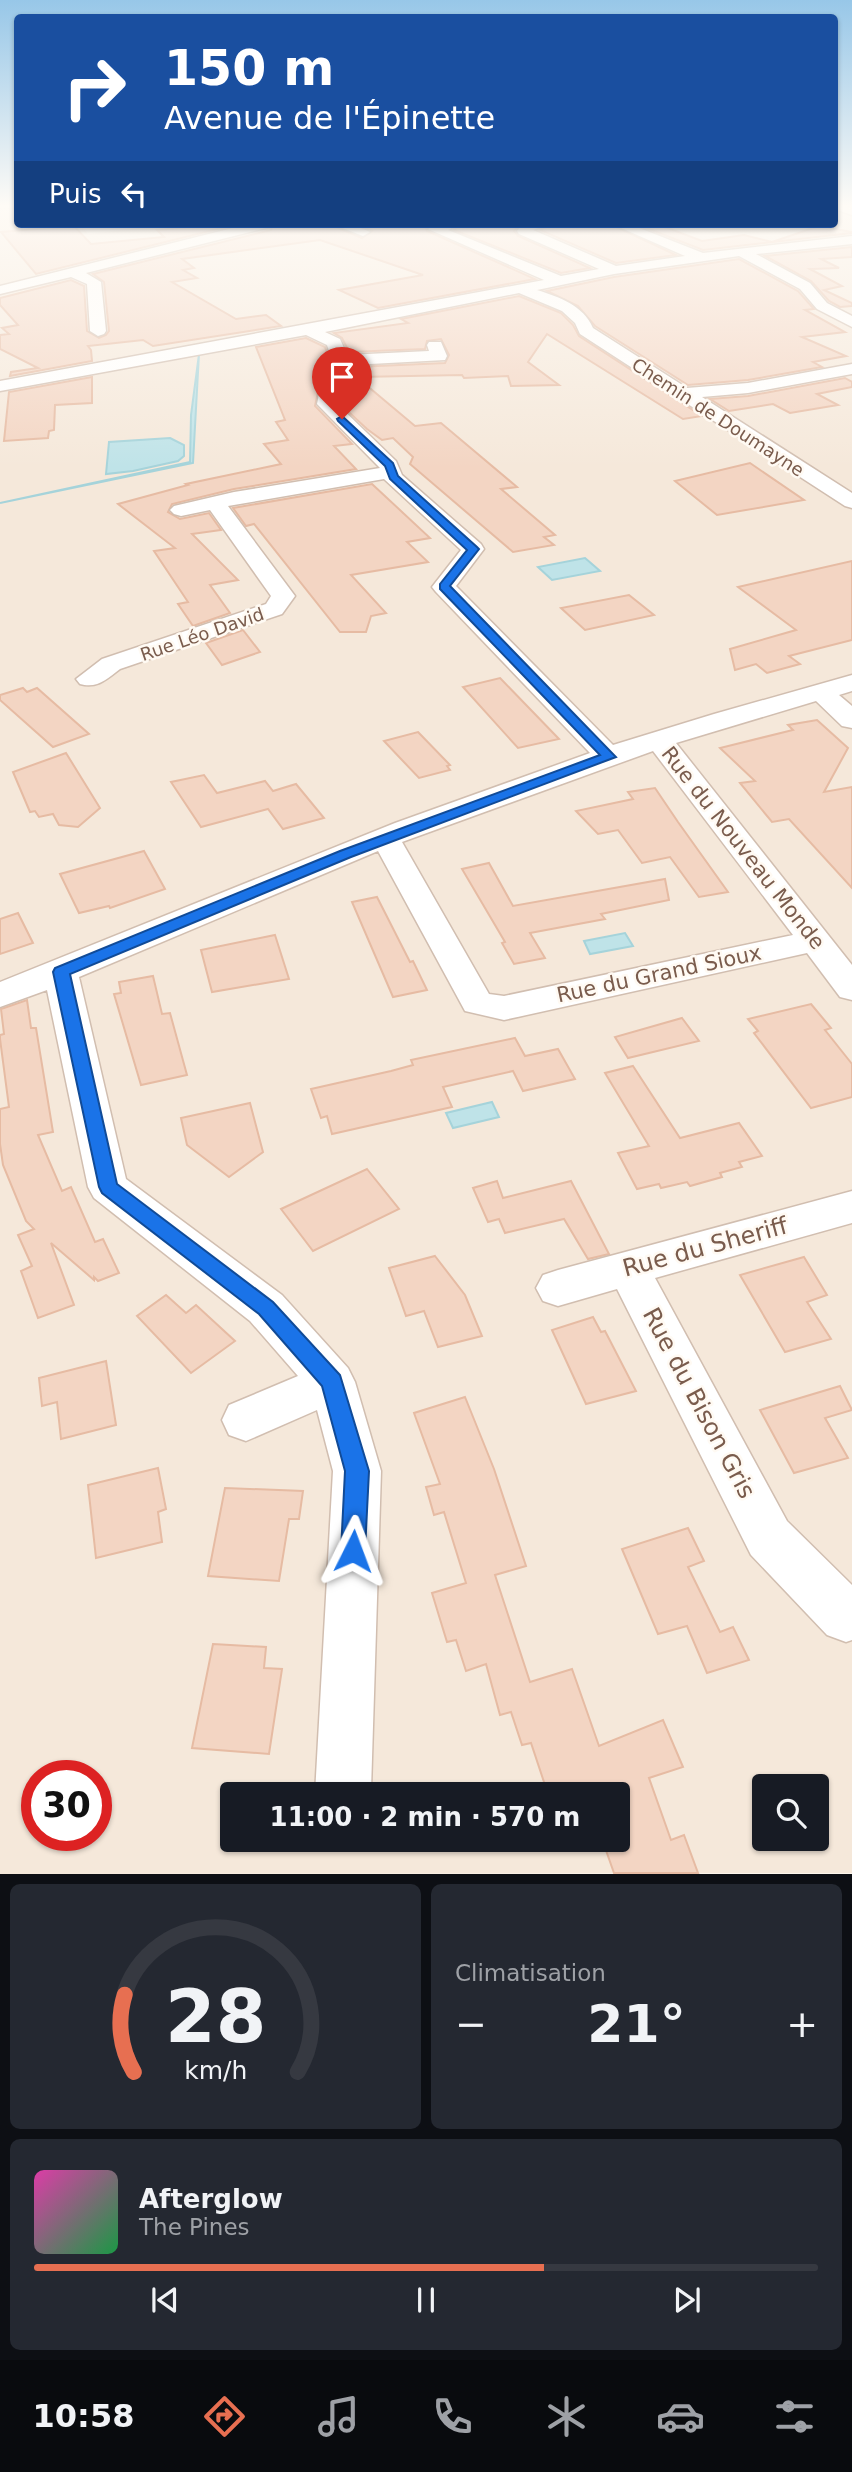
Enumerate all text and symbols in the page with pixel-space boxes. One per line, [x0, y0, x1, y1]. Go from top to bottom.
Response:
text: 150 m [164, 40, 334, 97]
icon: right [49, 42, 140, 133]
text: Avenue de l'Épinette [164, 99, 495, 137]
icon: left [115, 175, 153, 213]
text: Puis [49, 179, 101, 209]
pin [312, 347, 372, 419]
street label: Chemin de Doumayne [628, 353, 808, 481]
icon: arrive [323, 358, 361, 396]
street label: Rue Léo David [137, 603, 267, 665]
street label: Rue du Nouveau Monde [656, 742, 830, 954]
street label: Rue du Grand Sioux [554, 941, 764, 1007]
street label: Rue du Sheriff [619, 1211, 791, 1282]
street label: Rue du Bison Gris [637, 1303, 761, 1503]
position arrow [316, 1514, 390, 1588]
speed limit sign: 30 [21, 1760, 112, 1851]
map controls [752, 1774, 829, 1851]
button: search [752, 1774, 829, 1851]
text: 11:00 · 2 min · 570 m [270, 1802, 580, 1832]
text: Climatisation [455, 1960, 606, 1986]
text: 28 [165, 1975, 266, 2060]
text: 21° [587, 1994, 686, 2054]
text: − [455, 2002, 487, 2046]
text: + [786, 2002, 818, 2046]
text: km/h [184, 2056, 247, 2085]
text: Afterglow [139, 2184, 283, 2214]
text: The Pines [139, 2214, 250, 2240]
icon: previous [146, 2281, 184, 2319]
icon: pause [407, 2281, 445, 2319]
icon: next [668, 2281, 706, 2319]
icon: directions [200, 2392, 249, 2441]
icon: music [314, 2392, 363, 2441]
icon: phone [428, 2392, 477, 2441]
icon: climate [542, 2392, 591, 2441]
icon: car [656, 2392, 705, 2441]
icon: filters [770, 2392, 819, 2441]
text: 10:58 [33, 2397, 134, 2435]

